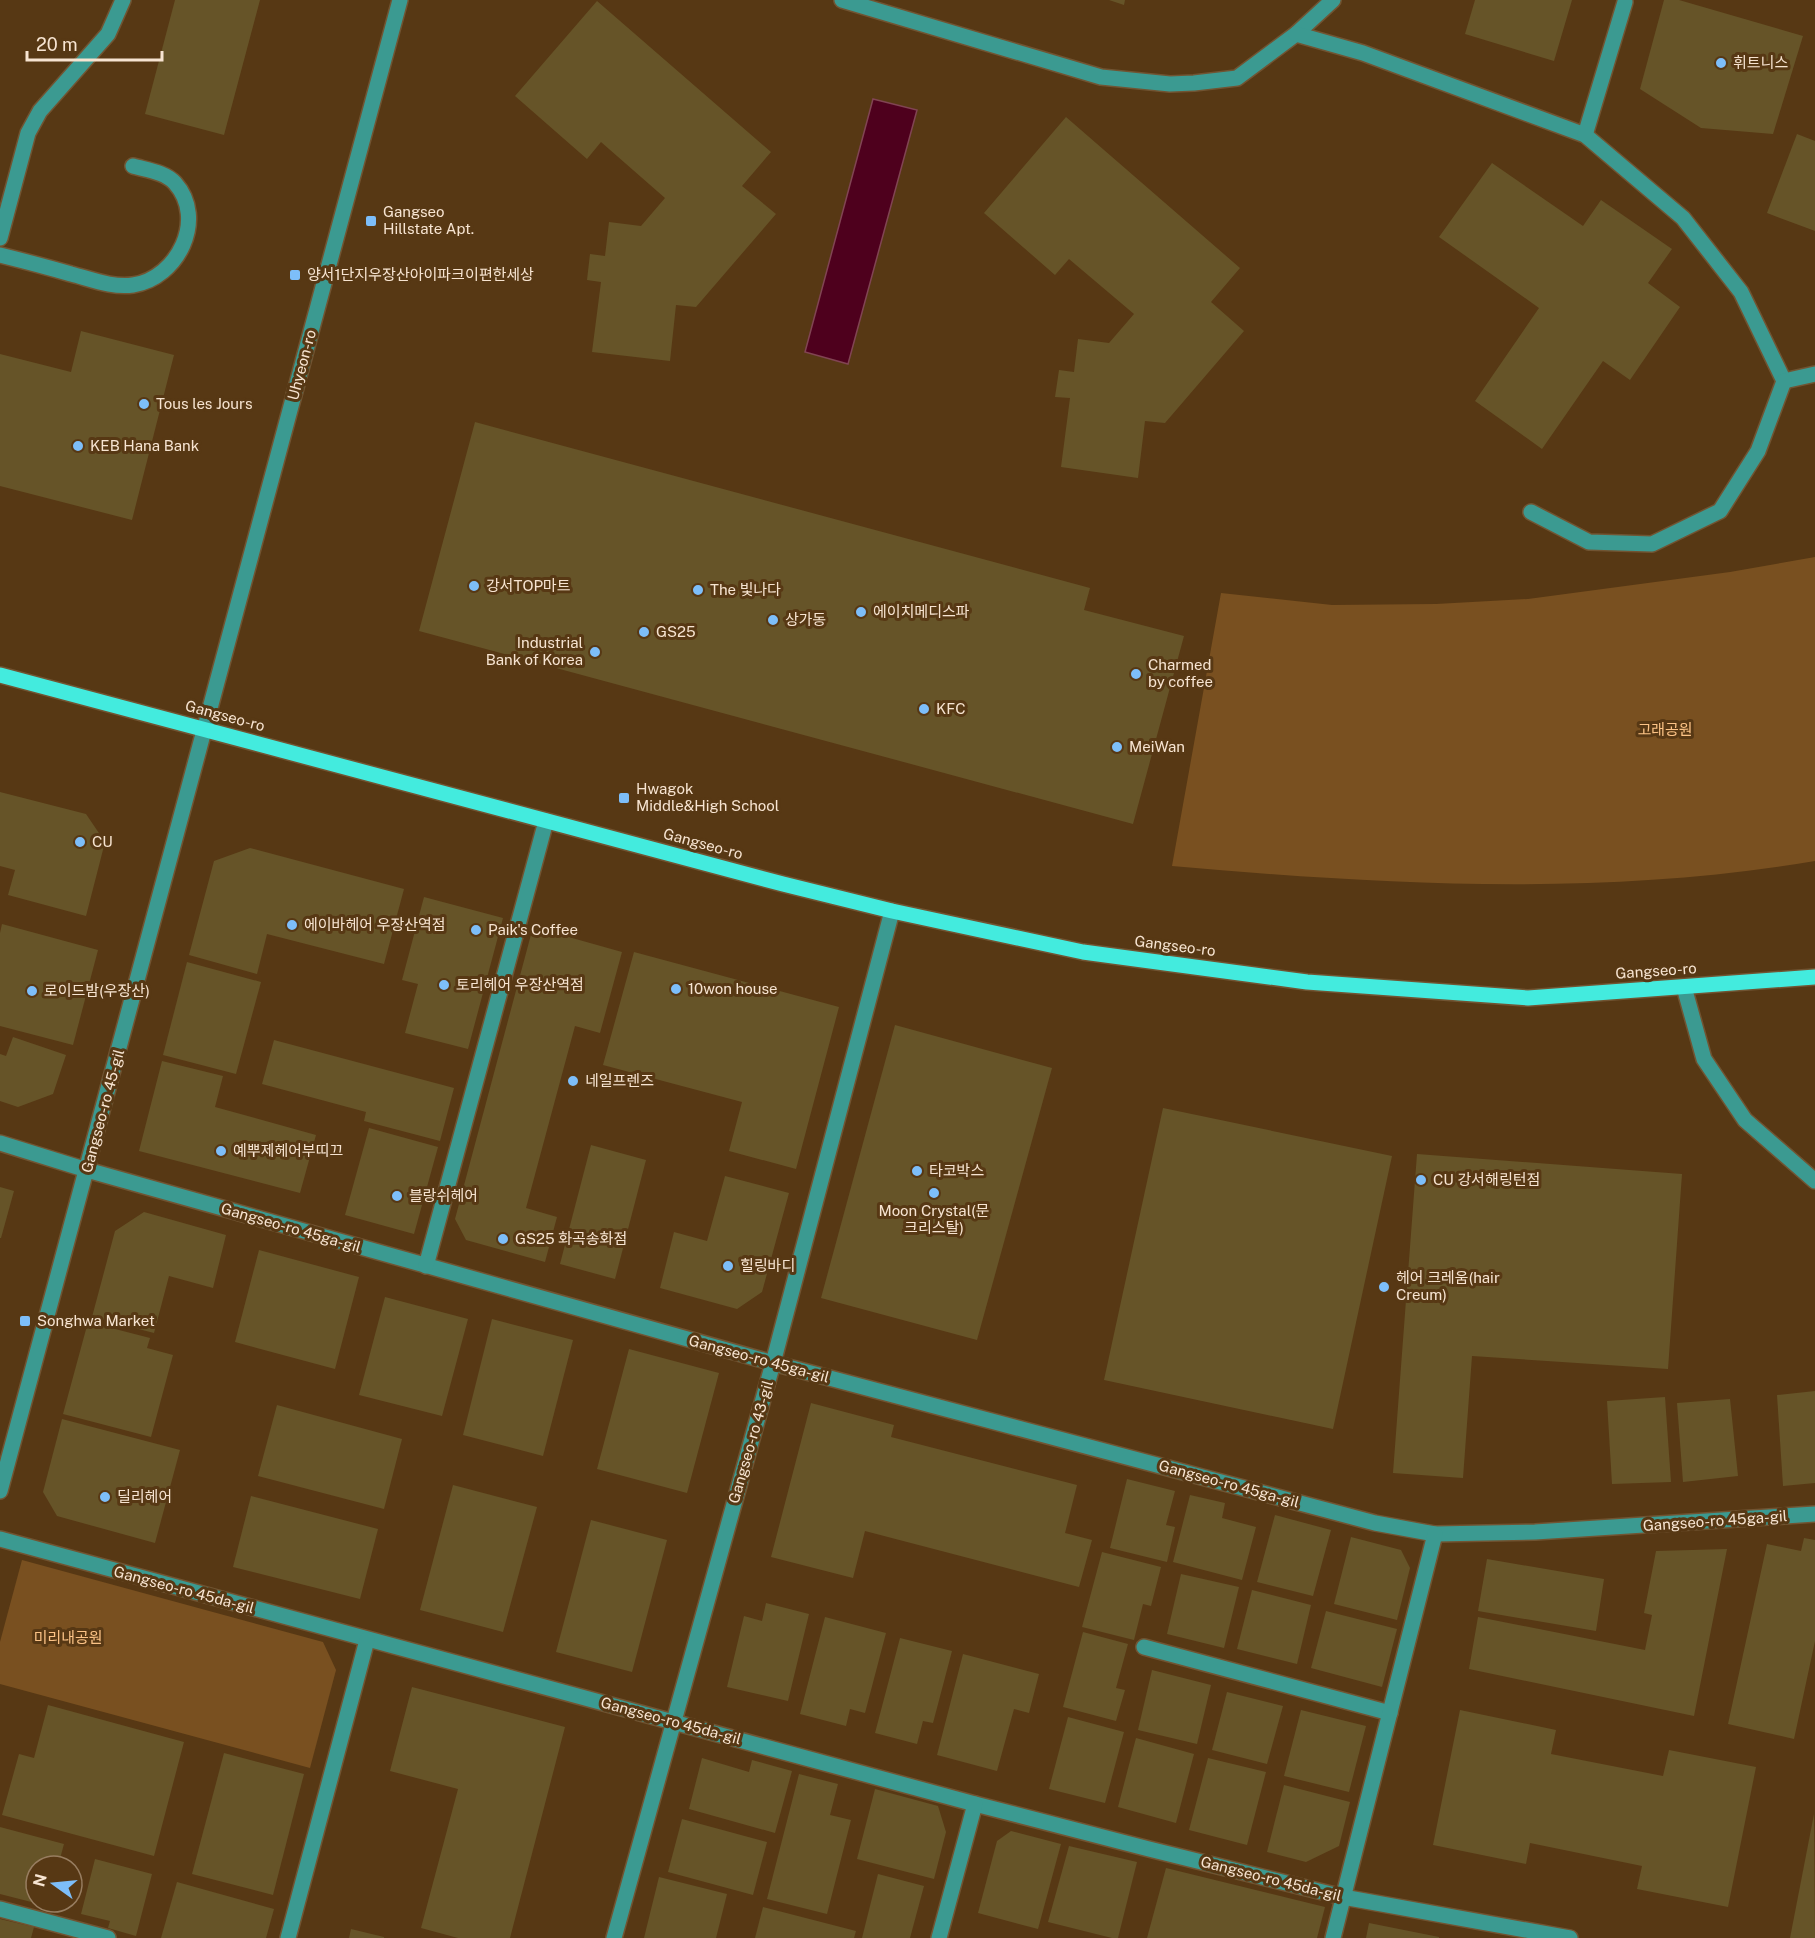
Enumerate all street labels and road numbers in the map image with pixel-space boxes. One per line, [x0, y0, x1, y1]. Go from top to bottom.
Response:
street label: Uhyeon-ro [284, 328, 319, 402]
street label: Gangseo-ro [184, 697, 267, 734]
street label: Gangseo-ro [662, 825, 745, 862]
street label: Gangseo-ro [1134, 932, 1217, 959]
street label: Gangseo-ro [1615, 959, 1697, 982]
street label: Gangseo-ro 45-gil [78, 1047, 127, 1175]
street label: Gangseo-ro 45ga-gil [219, 1199, 363, 1256]
street label: Gangseo-ro 45ga-gil [687, 1332, 831, 1385]
street label: Gangseo-ro 43-gil [725, 1378, 776, 1505]
street label: Gangseo-ro 45ga-gil [1157, 1457, 1301, 1510]
street label: Gangseo-ro 45ga-gil [1642, 1507, 1788, 1534]
street label: Gangseo-ro 45da-gil [112, 1563, 256, 1616]
street label: Gangseo-ro 45da-gil [599, 1694, 743, 1747]
street label: Gangseo-ro 45da-gil [1199, 1853, 1343, 1904]

